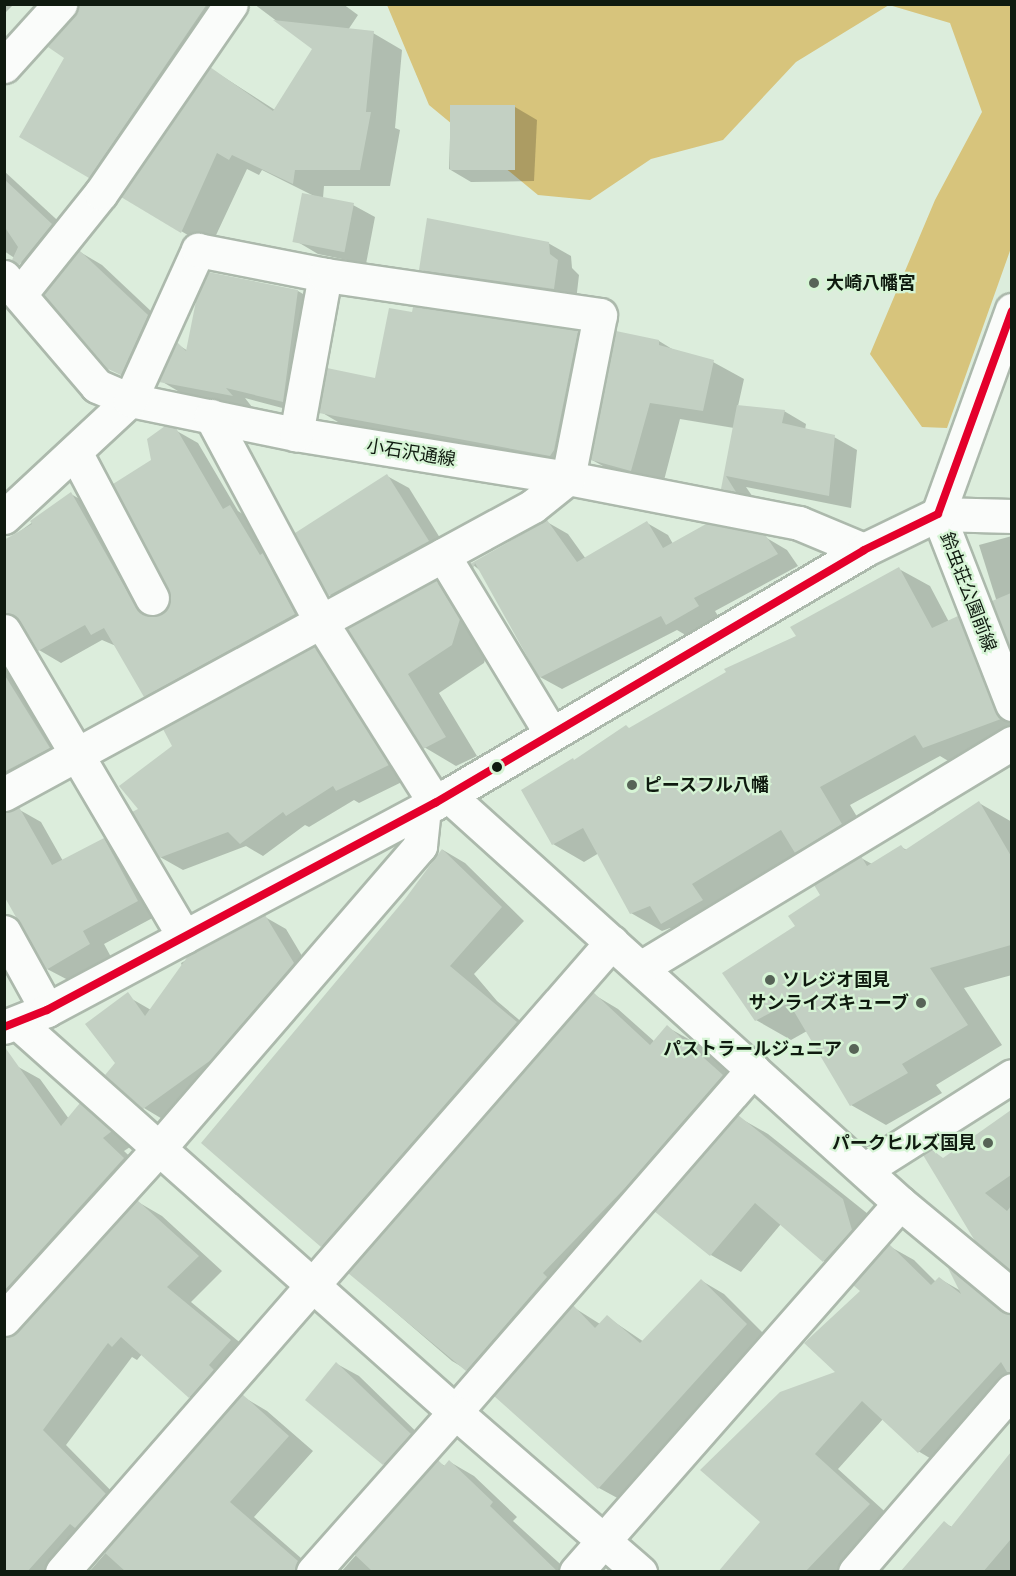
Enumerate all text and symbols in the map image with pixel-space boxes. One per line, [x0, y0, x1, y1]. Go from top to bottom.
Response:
place label: 大崎八幡宮 [826, 272, 916, 294]
marker: 大崎八幡宮 [807, 276, 821, 290]
street label: 小石沢通線 [365, 435, 457, 471]
street label: 鈴虫荘公園前線 [935, 529, 1001, 655]
unlabelled marker [491, 761, 503, 773]
place label: ピースフル八幡 [644, 774, 770, 796]
marker: ピースフル八幡 [625, 778, 639, 792]
place label: ソレジオ国見 [782, 969, 890, 991]
marker: ソレジオ国見 [763, 973, 777, 987]
place label: サンライズキューブ [747, 992, 909, 1014]
marker: サンライズキューブ [914, 996, 928, 1010]
place label: パストラールジュニア [662, 1038, 842, 1060]
marker: パストラールジュニア [847, 1042, 861, 1056]
place label: パークヒルズ国見 [832, 1132, 976, 1154]
marker: パークヒルズ国見 [981, 1136, 995, 1150]

